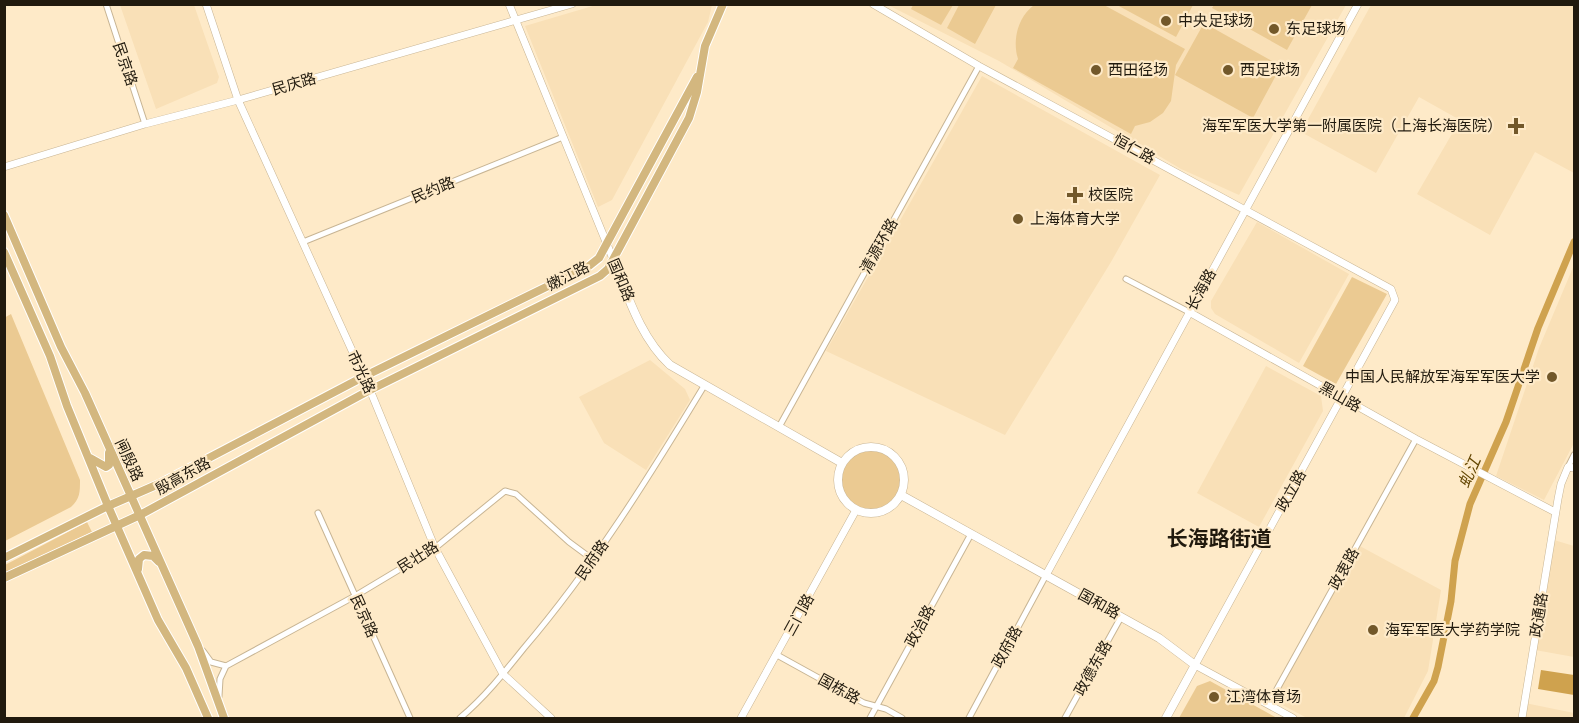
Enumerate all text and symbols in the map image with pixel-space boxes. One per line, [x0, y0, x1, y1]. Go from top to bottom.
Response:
place label: 中央足球场 [1178, 13, 1253, 29]
marker: 中央足球场 [1159, 14, 1173, 28]
place label: 东足球场 [1286, 21, 1346, 37]
marker: 东足球场 [1267, 22, 1281, 36]
street label: 民京路 [110, 40, 140, 88]
place label: 西田径场 [1108, 62, 1168, 78]
place label: 西足球场 [1240, 62, 1300, 78]
marker: 西田径场 [1089, 63, 1103, 77]
marker: 西足球场 [1221, 63, 1235, 77]
street label: 民庆路 [270, 70, 318, 98]
place label: 海军军医大学第一附属医院（上海长海医院） [1202, 117, 1502, 134]
marker: 海军军医大学第一附属医院（上海长海医院） [1507, 117, 1525, 135]
street label: 恒仁路 [1110, 131, 1158, 167]
street label: 民约路 [409, 174, 457, 206]
marker: 校医院 [1066, 186, 1084, 204]
place label: 校医院 [1088, 186, 1133, 203]
place label: 上海体育大学 [1030, 211, 1120, 227]
marker: 上海体育大学 [1011, 212, 1025, 226]
street label: 清源环路 [857, 216, 901, 276]
street label: 国和路 [605, 256, 637, 304]
street label: 嫩江路 [544, 258, 592, 293]
street label: 长海路 [1183, 266, 1219, 314]
street label: 市光路 [344, 348, 378, 396]
place label: 中国人民解放军海军军医大学 [1345, 369, 1540, 385]
marker: 中国人民解放军海军军医大学 [1545, 370, 1559, 384]
street label: 黑山路 [1316, 379, 1364, 415]
street label: 闸殷路 [112, 436, 146, 484]
water label: 虬江 [1455, 452, 1485, 490]
street label: 殷高东路 [153, 454, 213, 498]
street label: 政立路 [1273, 467, 1309, 515]
district label: 长海路街道 [1167, 527, 1272, 551]
street label: 民壮路 [394, 537, 441, 576]
street label: 民府路 [573, 537, 611, 583]
street label: 政衷路 [1326, 545, 1362, 593]
street label: 国和路 [1075, 586, 1123, 622]
street label: 三门路 [781, 591, 817, 639]
street label: 民京路 [348, 592, 380, 640]
street label: 政通路 [1528, 592, 1550, 638]
street label: 政治路 [902, 602, 938, 650]
place label: 海军军医大学药学院 [1385, 622, 1520, 638]
street label: 政府路 [989, 623, 1025, 671]
marker: 海军军医大学药学院 [1366, 623, 1380, 637]
street label: 政德东路 [1071, 637, 1115, 698]
street label: 国栋路 [815, 670, 863, 707]
place label: 江湾体育场 [1226, 689, 1301, 705]
marker: 江湾体育场 [1207, 690, 1221, 704]

